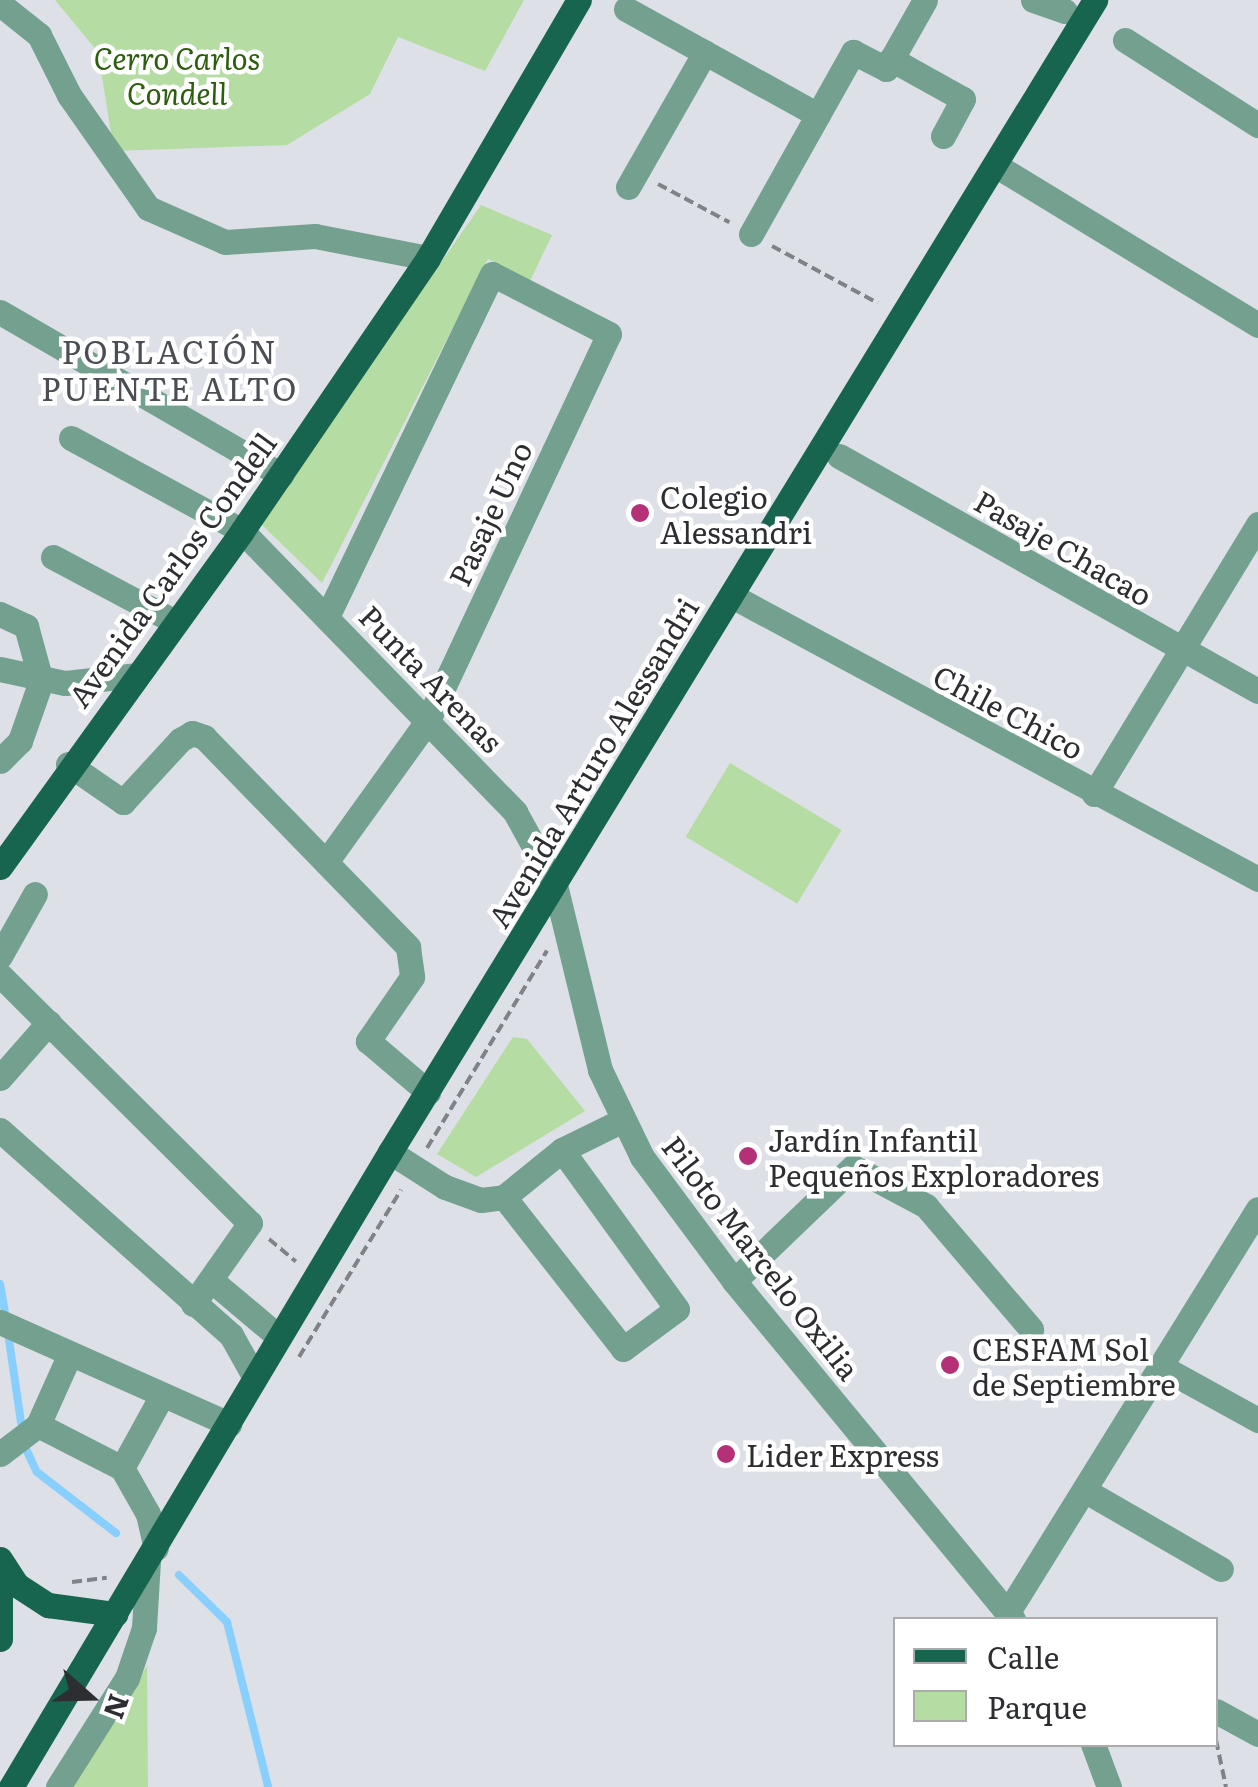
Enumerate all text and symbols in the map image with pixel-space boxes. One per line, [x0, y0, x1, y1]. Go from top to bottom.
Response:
park label: Cerro Carlos Condell [94, 39, 260, 110]
district label: POBLACIÓN PUENTE ALTO [41, 332, 299, 407]
street label: Avenida Carlos Condell [60, 425, 282, 713]
street label: Pasaje Uno [440, 435, 538, 591]
place label: Colegio Alessandri [660, 478, 812, 548]
street label: Pasaje Chacao [969, 482, 1159, 612]
marker: Colegio Alessandri [629, 502, 651, 524]
street label: Avenida Arturo Alessandri [479, 591, 705, 933]
street label: Punta Arenas [353, 597, 511, 759]
street label: Chile Chico [928, 656, 1090, 766]
place label: Jardín Infantil Pequeños Exploradores [768, 1121, 1099, 1192]
street label: Piloto Marcelo Oxilia [656, 1128, 868, 1386]
marker: Jardín Infantil Pequeños Exploradores [737, 1145, 759, 1167]
place label: CESFAM Sol de Septiembre [972, 1330, 1176, 1400]
marker: CESFAM Sol de Septiembre [937, 1352, 963, 1378]
place label: Lider Express [746, 1436, 939, 1472]
marker: Lider Express [715, 1443, 737, 1465]
legend [893, 1617, 1218, 1747]
text: Calle [987, 1634, 1059, 1678]
north arrow [40, 1647, 140, 1747]
text: Parque [987, 1684, 1087, 1728]
text: N [94, 1689, 142, 1725]

